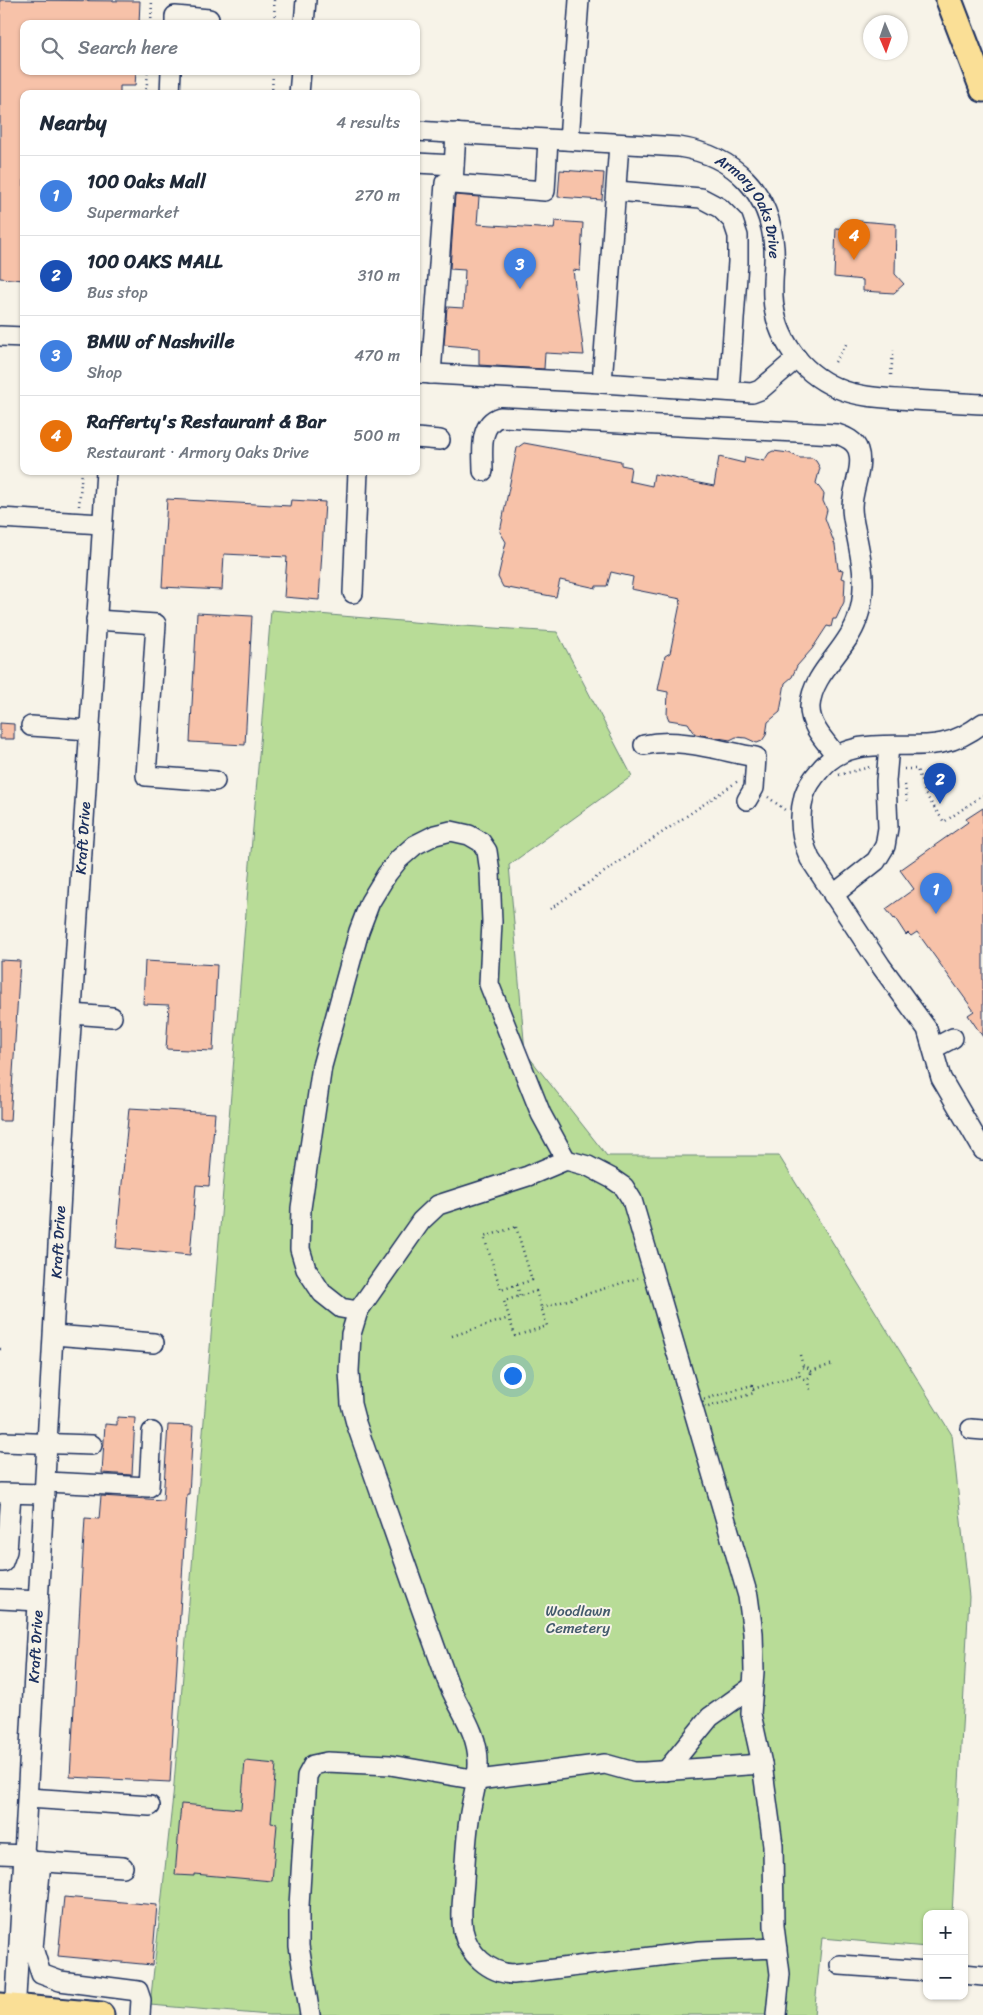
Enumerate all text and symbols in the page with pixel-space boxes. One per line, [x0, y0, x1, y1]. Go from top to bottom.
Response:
north arrow [863, 15, 908, 60]
search box [20, 20, 420, 75]
text: Search here [78, 31, 178, 64]
icon: search [38, 34, 66, 62]
text: Nearby [40, 104, 106, 142]
text: 4 results [336, 108, 400, 137]
street label: Armory Oaks Drive [710, 147, 787, 259]
text: 100 Oaks Mall [87, 165, 206, 198]
text: 1 [53, 181, 59, 210]
text: 270 m [355, 181, 400, 210]
text: Supermarket [87, 198, 179, 227]
pin: 4 [838, 219, 870, 260]
text: 100 OAKS MALL [87, 245, 222, 278]
pin: 3 [504, 248, 536, 289]
text: 2 [51, 261, 61, 290]
text: 310 m [358, 261, 400, 290]
text: Bus stop [87, 278, 148, 307]
text: BMW of Nashville [87, 325, 234, 358]
text: 3 [52, 341, 60, 370]
text: 470 m [354, 341, 400, 370]
text: Shop [87, 358, 122, 387]
text: Rafferty's Restaurant & Bar [87, 405, 325, 438]
text: 4 [51, 421, 61, 450]
text: 500 m [354, 421, 400, 450]
text: Restaurant · Armory Oaks Drive [87, 438, 309, 467]
pin: 2 [924, 763, 956, 804]
street label: Kraft Drive [68, 801, 98, 875]
pin: 1 [920, 873, 952, 914]
street label: Kraft Drive [43, 1205, 73, 1279]
your location [500, 1363, 526, 1389]
park label: Woodlawn Cemetery [546, 1598, 610, 1641]
street label: Kraft Drive [21, 1609, 51, 1684]
map controls [923, 1910, 968, 2000]
button: + [923, 1910, 968, 1955]
button: − [923, 1955, 968, 2000]

